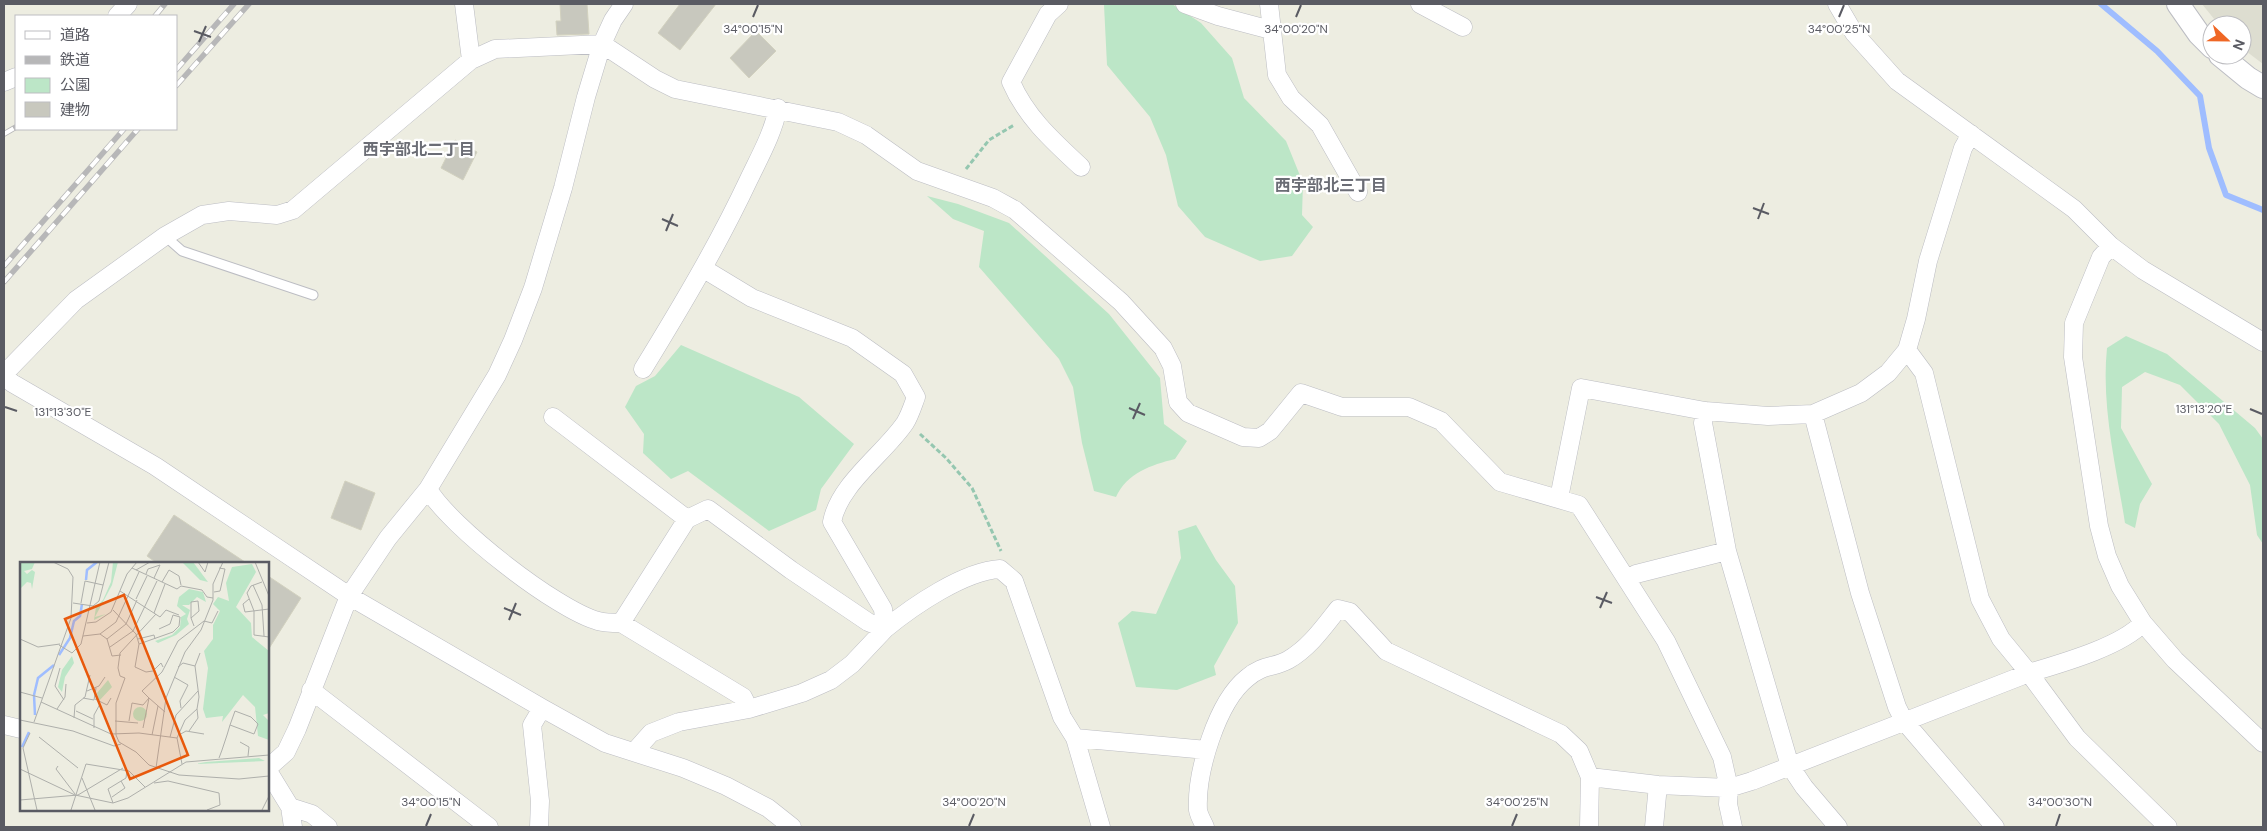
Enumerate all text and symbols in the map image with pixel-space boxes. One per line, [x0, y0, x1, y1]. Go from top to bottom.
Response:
legend [15, 15, 178, 130]
north arrow [2202, 15, 2252, 65]
text: 34°00'15"N [723, 21, 783, 37]
text: 34°00'20"N [1264, 21, 1328, 37]
text: 34°00'25"N [1808, 21, 1870, 37]
text: 道路 [60, 25, 90, 45]
text: N [2229, 37, 2249, 53]
text: 鉄道 [60, 50, 90, 70]
text: 公園 [60, 75, 90, 95]
text: 建物 [60, 100, 90, 120]
district label: 西宇部北二丁目 [363, 139, 475, 160]
district label: 西宇部北三丁目 [1275, 175, 1387, 196]
text: 131°13'20"E [2176, 401, 2232, 417]
text: 131°13'30"E [35, 404, 92, 420]
inset map [20, 562, 269, 811]
text: 34°00'15"N [401, 794, 461, 810]
text: 34°00'20"N [942, 794, 1006, 810]
text: 34°00'25"N [1486, 794, 1548, 810]
text: 34°00'30"N [2028, 794, 2092, 810]

